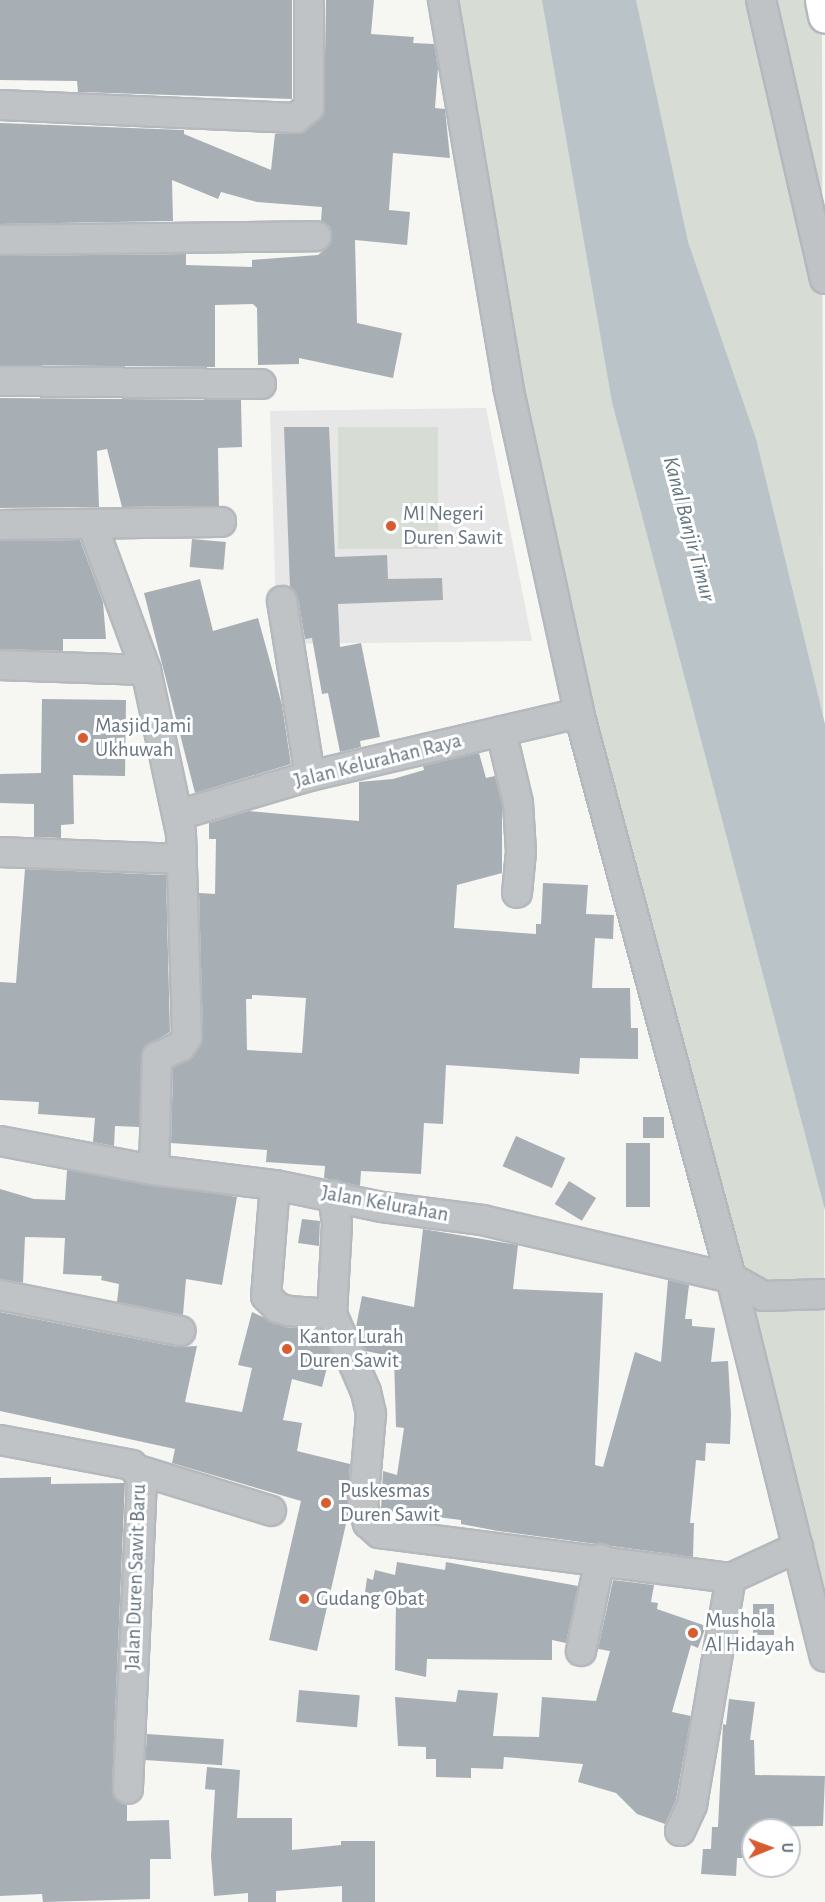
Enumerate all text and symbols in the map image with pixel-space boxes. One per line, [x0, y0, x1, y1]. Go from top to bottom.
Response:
water label: Kanal Banjir Timur [657, 454, 721, 604]
place label: MI Negeri Duren Sawit [403, 501, 503, 551]
marker: MI Negeri Duren Sawit [384, 519, 398, 533]
place label: Masjid Jami Ukhuwah [95, 713, 191, 763]
street label: Jalan Kelurahan Raya [292, 728, 464, 794]
marker: Masjid Jami Ukhuwah [76, 731, 90, 745]
street label: Jalan Kelurahan [319, 1180, 451, 1228]
place label: Kantor Lurah Duren Sawit [299, 1324, 404, 1374]
marker: Kantor Lurah Duren Sawit [280, 1342, 294, 1356]
place label: Puskesmas Duren Sawit [340, 1478, 440, 1528]
street label: Jalan Duren Sawit Baru [120, 1484, 152, 1670]
marker: Puskesmas Duren Sawit [317, 1494, 335, 1512]
place label: Gudang Obat [316, 1586, 424, 1612]
marker: Gudang Obat [297, 1592, 311, 1606]
place label: Mushola Al Hidayah [705, 1608, 795, 1658]
marker: Mushola Al Hidayah [686, 1626, 700, 1640]
north arrow [741, 1818, 801, 1878]
text: U [779, 1842, 795, 1853]

